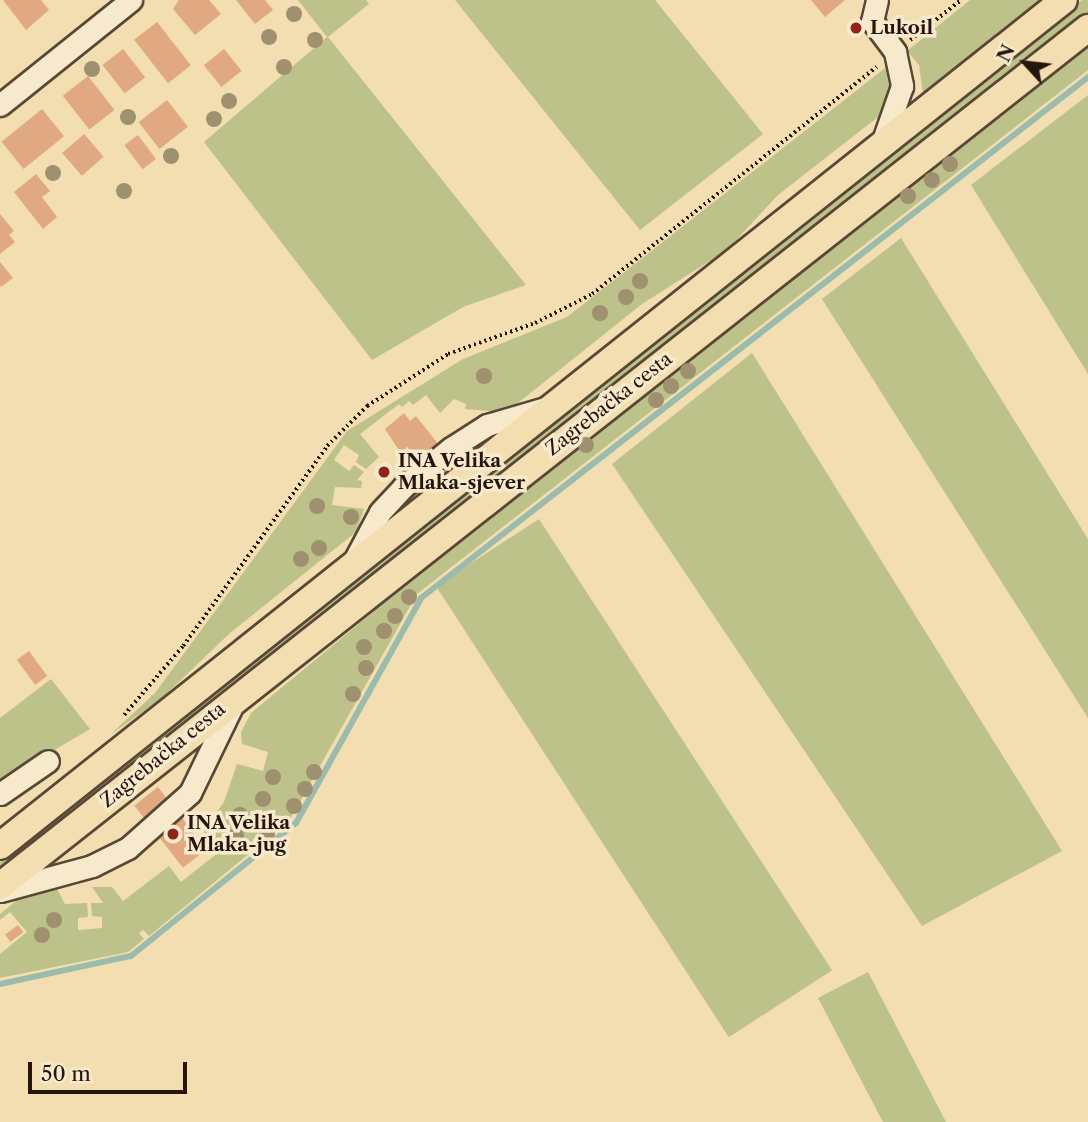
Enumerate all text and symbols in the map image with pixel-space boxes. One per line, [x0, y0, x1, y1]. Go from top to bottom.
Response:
place label: Lukoil [870, 17, 933, 39]
marker: Lukoil [848, 20, 864, 36]
north arrow [990, 28, 1060, 98]
text: N [992, 41, 1020, 66]
street label: Zagrebačka cesta [541, 348, 677, 460]
place label: INA Velika Mlaka-sjever [398, 450, 525, 494]
marker: INA Velika Mlaka-sjever [376, 464, 392, 480]
street label: Zagrebačka cesta [96, 698, 230, 812]
place label: INA Velika Mlaka-jug [187, 812, 292, 856]
marker: INA Velika Mlaka-jug [165, 826, 181, 842]
scale bar [32, 1048, 191, 1092]
text: 50 m [41, 1061, 91, 1086]

